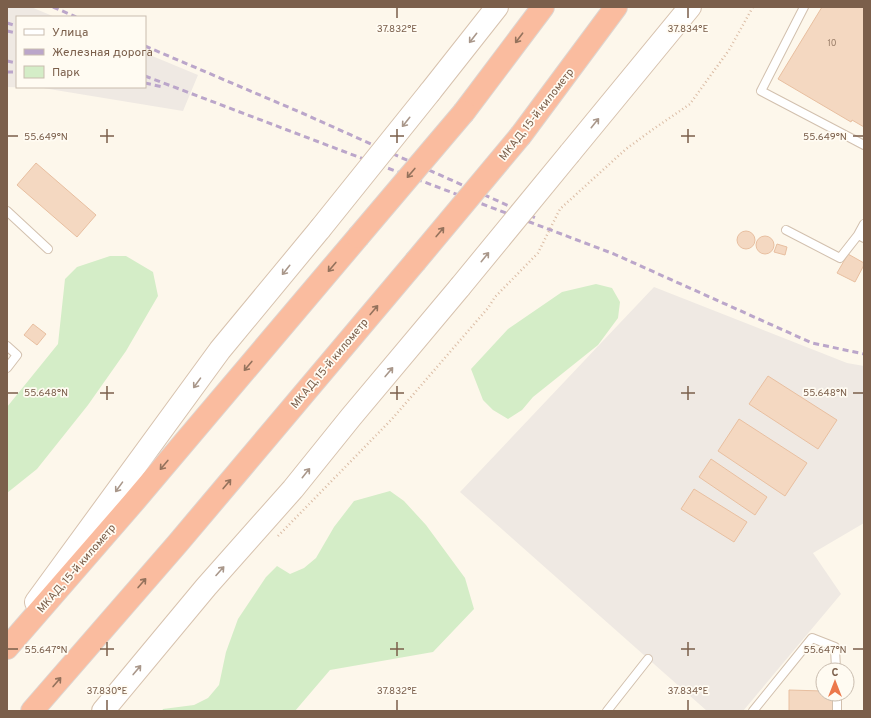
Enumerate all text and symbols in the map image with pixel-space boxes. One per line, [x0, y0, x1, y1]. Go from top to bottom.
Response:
legend [16, 16, 146, 88]
text: 37.832°E [377, 23, 417, 36]
text: 37.834°E [668, 23, 708, 36]
text: Улица [52, 25, 88, 41]
one-way arrow [469, 32, 477, 43]
one-way arrow [515, 33, 523, 44]
house number: 10 [827, 38, 837, 49]
text: Железная дорога [52, 45, 153, 61]
text: Парк [52, 65, 80, 81]
street label: МКАД, 15-й километр [496, 66, 577, 164]
one-way arrow [402, 117, 411, 127]
one-way arrow [590, 118, 599, 129]
text: 55.649°N [24, 131, 68, 144]
text: 55.649°N [803, 131, 847, 144]
one-way arrow [407, 168, 416, 179]
one-way arrow [436, 226, 445, 237]
one-way arrow [480, 252, 489, 262]
one-way arrow [328, 261, 337, 272]
one-way arrow [282, 265, 291, 275]
one-way arrow [370, 305, 379, 316]
street label: МКАД, 15-й километр [288, 316, 372, 411]
one-way arrow [244, 360, 253, 371]
one-way arrow [384, 367, 393, 378]
one-way arrow [192, 377, 201, 388]
text: 55.648°N [24, 387, 68, 400]
text: 55.648°N [803, 387, 847, 400]
one-way arrow [160, 460, 169, 470]
one-way arrow [302, 467, 310, 478]
one-way arrow [222, 479, 231, 490]
one-way arrow [115, 482, 123, 493]
street label: МКАД, 15-й километр [34, 521, 119, 616]
one-way arrow [216, 565, 225, 576]
one-way arrow [138, 578, 147, 589]
text: 55.647°N [24, 644, 68, 657]
text: 55.647°N [803, 644, 847, 657]
north arrow [815, 662, 855, 702]
one-way arrow [133, 665, 141, 676]
text: С [831, 666, 839, 680]
one-way arrow [53, 676, 62, 687]
text: 37.830°E [87, 685, 127, 698]
text: 37.832°E [377, 685, 417, 698]
text: 37.834°E [668, 685, 708, 698]

